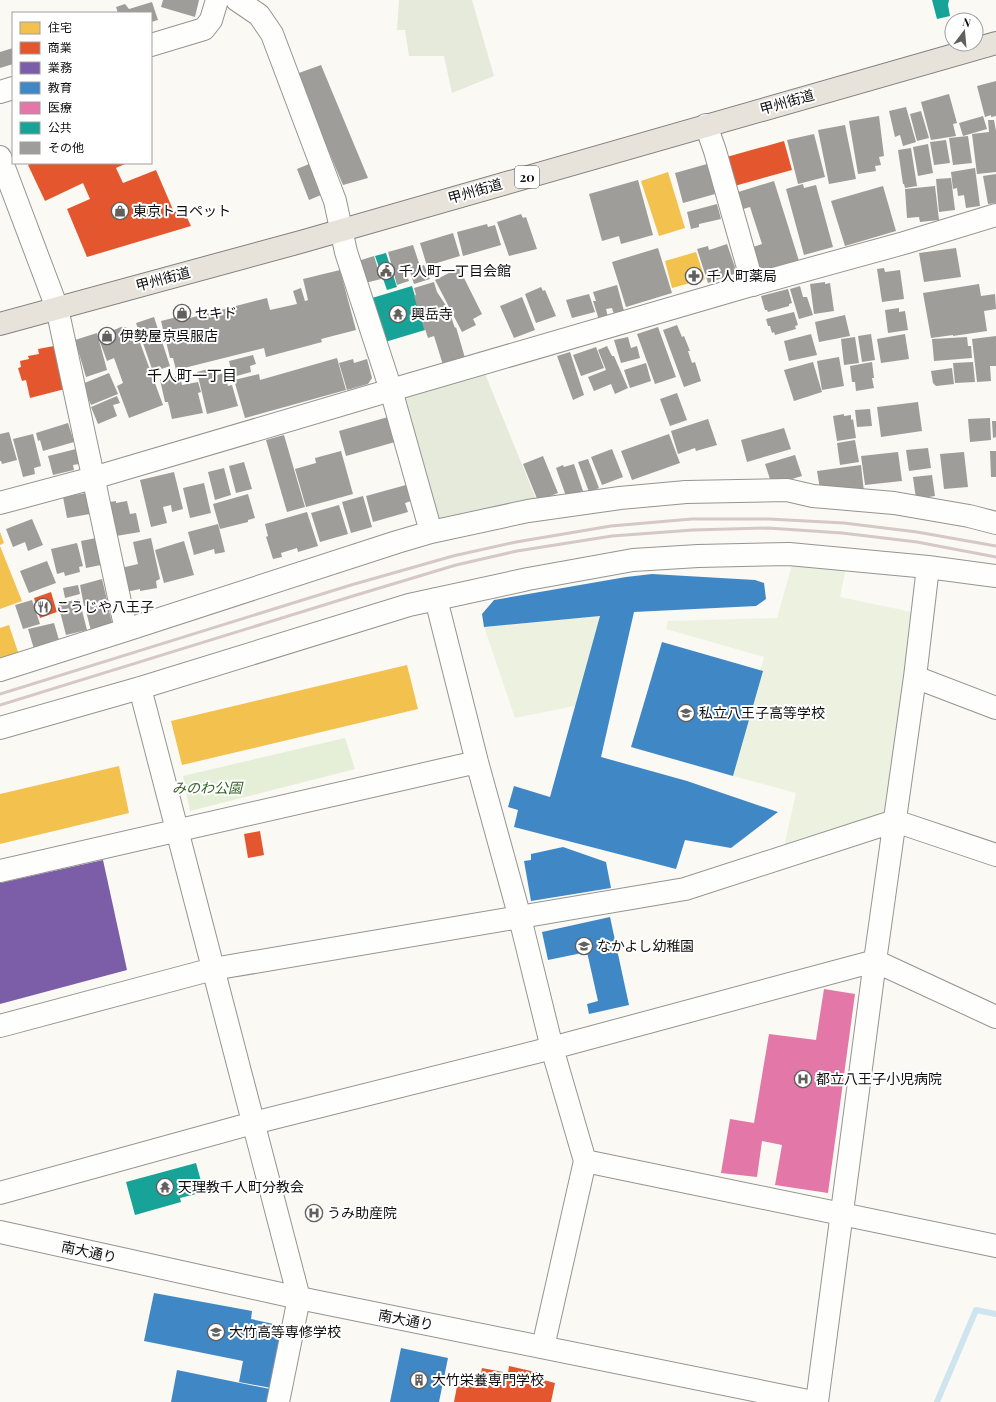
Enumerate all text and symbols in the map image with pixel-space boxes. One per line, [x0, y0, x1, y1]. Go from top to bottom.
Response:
legend [12, 12, 152, 164]
north arrow [944, 12, 984, 52]
text: N [961, 14, 973, 30]
text: 住宅 [48, 19, 72, 35]
text: 商業 [48, 39, 72, 55]
text: 業務 [48, 59, 72, 75]
text: 教育 [48, 79, 72, 95]
street label: 甲州街道 [757, 85, 816, 118]
text: 医療 [48, 99, 72, 115]
text: 公共 [48, 119, 72, 135]
text: その他 [48, 139, 84, 155]
road number: 20 [515, 166, 539, 188]
street label: 甲州街道 [445, 174, 504, 207]
shop icon: 東京トヨペット [110, 201, 130, 221]
place label: 東京トヨペット [133, 201, 231, 220]
public building icon: 千人町一丁目会館 [376, 261, 396, 281]
place label: 千人町一丁目会館 [399, 261, 511, 280]
street label: 甲州街道 [133, 262, 192, 295]
pharmacy icon: 千人町薬局 [684, 266, 704, 286]
place label: 千人町薬局 [707, 266, 777, 285]
shop icon: セキド [172, 303, 192, 323]
place label: セキド [195, 303, 237, 322]
temple icon: 興岳寺 [388, 304, 408, 324]
place label: 興岳寺 [411, 304, 453, 323]
shop icon: 伊勢屋京呉服店 [97, 326, 117, 346]
place label: 伊勢屋京呉服店 [120, 326, 218, 345]
district label: 千人町一丁目 [147, 365, 237, 385]
restaurant icon: こうじや八王子 [33, 597, 53, 617]
place label: こうじや八王子 [56, 597, 154, 616]
school or university icon: 私立八王子高等学校 [676, 703, 696, 723]
place label: 私立八王子高等学校 [699, 703, 825, 722]
park label: みのわ公園 [172, 778, 244, 797]
school or university icon: なかよし幼稚園 [574, 936, 594, 956]
place label: なかよし幼稚園 [597, 936, 694, 955]
hospital icon: 都立八王子小児病院 [793, 1069, 813, 1089]
place label: 都立八王子小児病院 [816, 1069, 942, 1088]
temple icon: 天理教千人町分教会 [155, 1177, 175, 1197]
place label: 天理教千人町分教会 [178, 1177, 304, 1196]
hospital icon: うみ助産院 [304, 1203, 324, 1223]
place label: うみ助産院 [327, 1203, 397, 1222]
street label: 南大通り [60, 1236, 118, 1267]
street label: 南大通り [377, 1305, 435, 1334]
school or university icon: 大竹高等専修学校 [206, 1322, 226, 1342]
place label: 大竹高等専修学校 [229, 1322, 341, 1341]
building icon: 大竹栄養専門学校 [409, 1370, 429, 1390]
place label: 大竹栄養専門学校 [432, 1370, 544, 1389]

